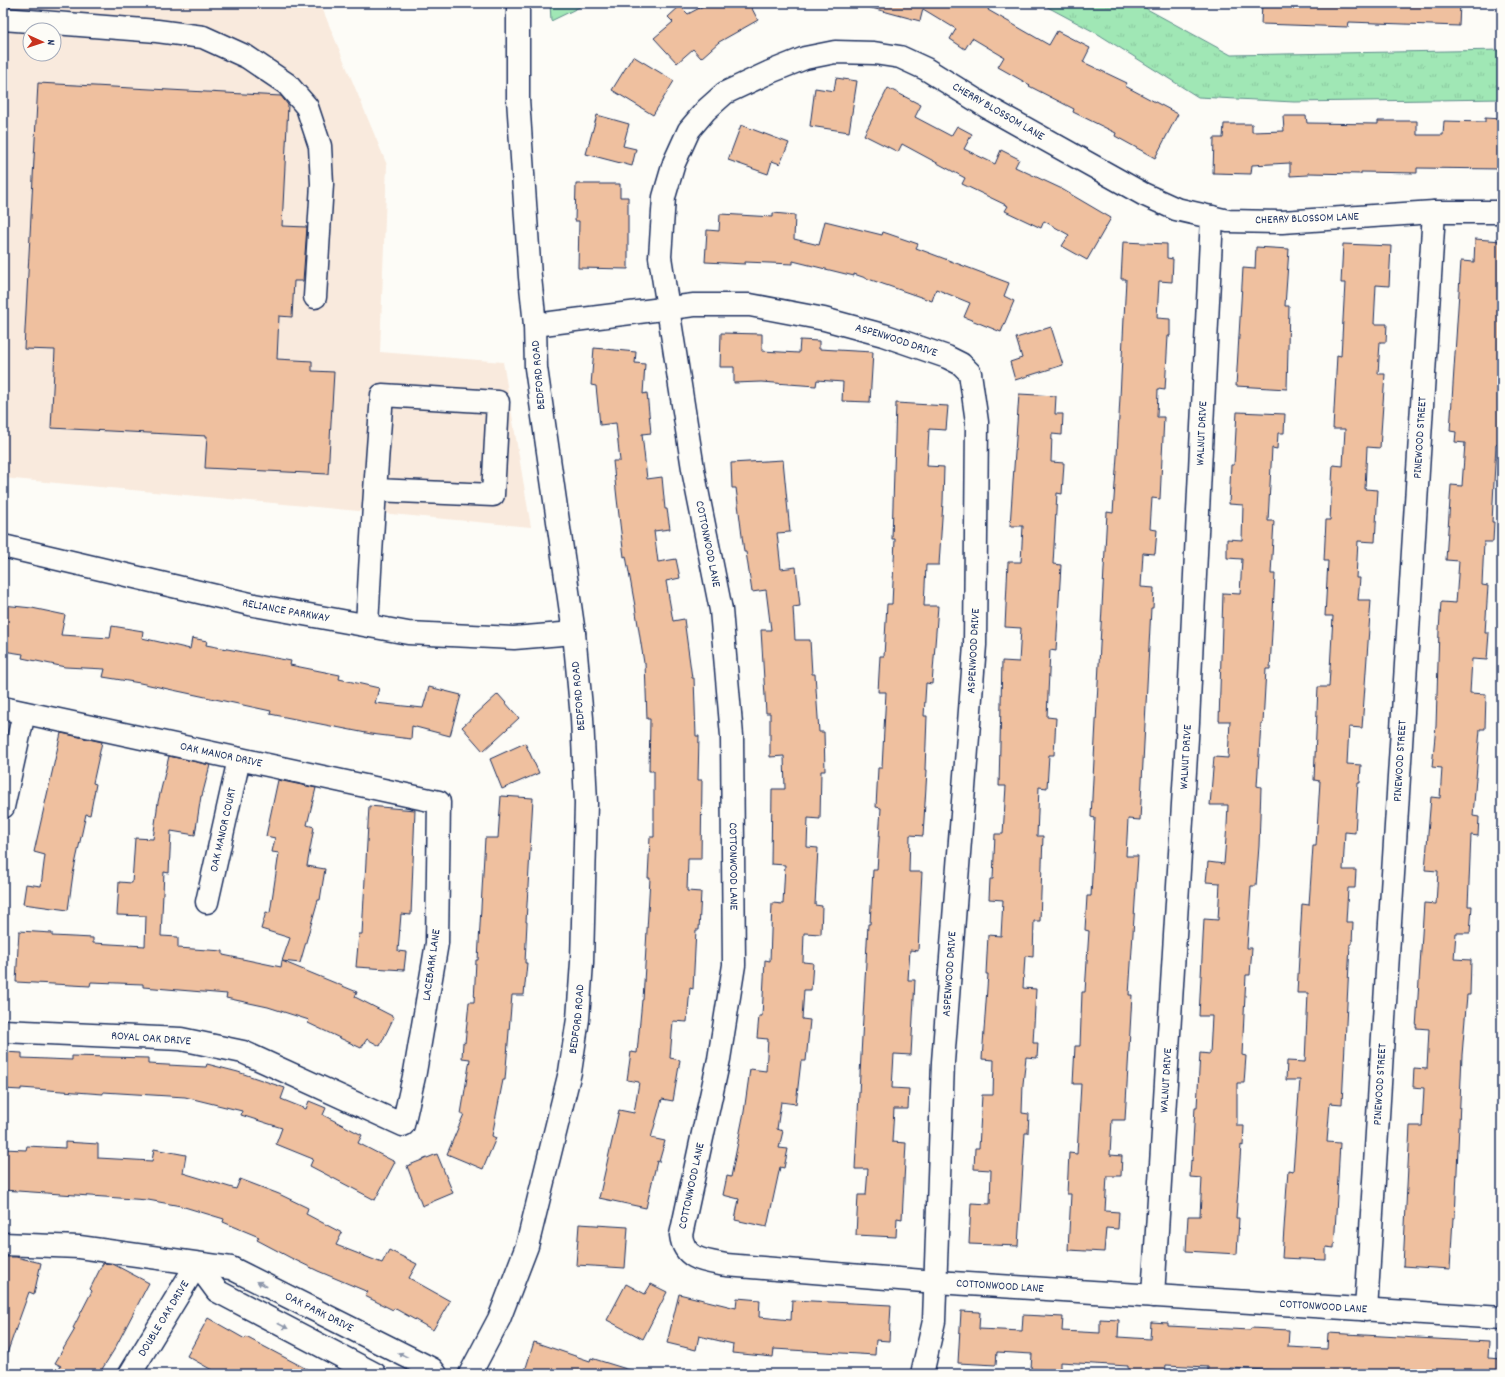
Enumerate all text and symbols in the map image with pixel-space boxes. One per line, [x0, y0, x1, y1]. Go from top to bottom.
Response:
north arrow [22, 22, 62, 62]
text: N [42, 39, 58, 46]
street label: CHERRY BLOSSOM LANE [949, 79, 1048, 146]
street label: CHERRY BLOSSOM LANE [1255, 209, 1360, 229]
street label: ASPENWOOD DRIVE [853, 319, 940, 362]
street label: BEDFORD ROAD [527, 339, 551, 411]
street label: PINEWOOD STREET [1409, 396, 1431, 479]
street label: WALNUT DRIVE [1192, 400, 1212, 466]
street label: COTTONWOOD LANE [691, 499, 725, 589]
street label: RELIANCE PARKWAY [241, 594, 331, 627]
street label: ASPENWOOD DRIVE [963, 607, 985, 694]
street label: BEDFORD ROAD [567, 660, 591, 732]
street label: PINEWOOD STREET [1389, 719, 1411, 802]
street label: WALNUT DRIVE [1175, 724, 1196, 790]
street label: OAK MANOR DRIVE [178, 738, 264, 772]
street label: OAK MANOR COURT [205, 786, 241, 874]
street label: COTTONWOOD LANE [724, 822, 742, 911]
street label: LACEBARK LANE [419, 928, 446, 1002]
street label: ASPENWOOD DRIVE [939, 930, 961, 1017]
street label: BEDFORD ROAD [564, 984, 589, 1055]
street label: ROYAL OAK DRIVE [110, 1028, 192, 1050]
street label: PINEWOOD STREET [1369, 1043, 1391, 1126]
street label: WALNUT DRIVE [1156, 1047, 1177, 1113]
street label: COTTONWOOD LANE [675, 1141, 710, 1231]
street label: COTTONWOOD LANE [956, 1275, 1045, 1297]
street label: DOUBLE OAK DRIVE [134, 1277, 194, 1360]
one-way arrow [256, 1280, 267, 1287]
street label: OAK PARK DRIVE [282, 1288, 357, 1337]
street label: COTTONWOOD LANE [1279, 1295, 1368, 1318]
one-way arrow [277, 1323, 289, 1330]
one-way arrow [397, 1351, 408, 1358]

